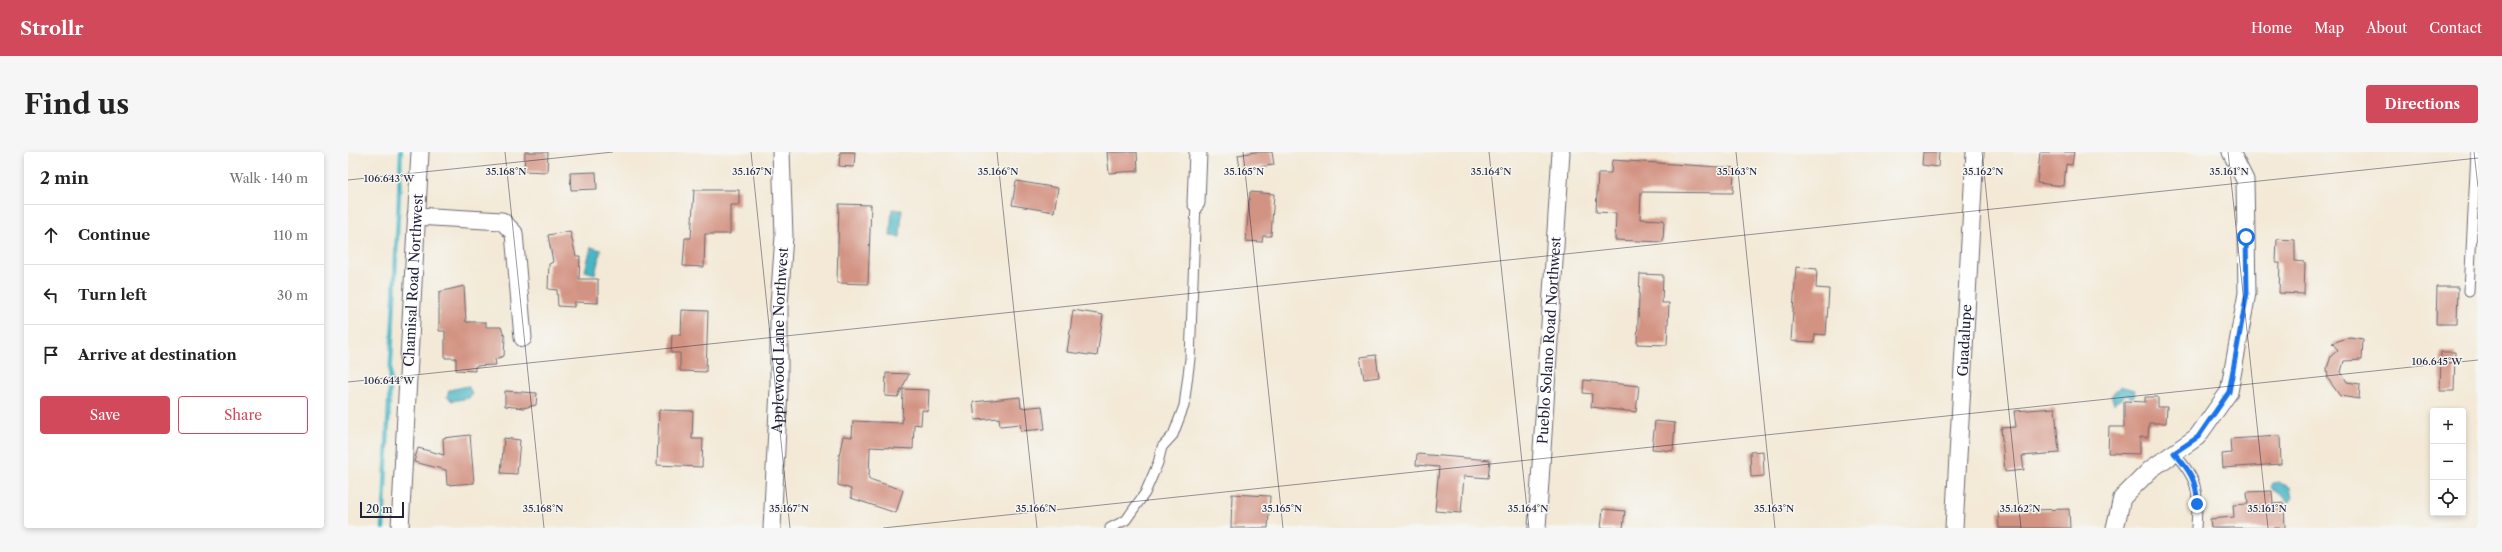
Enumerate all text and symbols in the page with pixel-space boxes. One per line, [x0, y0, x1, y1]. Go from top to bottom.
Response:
text: Strollr [20, 17, 84, 40]
text: Home [2251, 19, 2292, 37]
text: Map [2314, 19, 2344, 37]
text: About [2366, 19, 2407, 37]
text: Contact [2429, 19, 2482, 37]
button: Directions [2366, 85, 2478, 123]
text: Find us [24, 87, 129, 121]
text: 35.168°N [485, 165, 527, 178]
text: 35.167°N [732, 165, 772, 178]
text: 35.166°N [978, 165, 1018, 178]
text: 35.165°N [1224, 165, 1264, 178]
text: 35.164°N [1471, 165, 1511, 178]
text: 35.163°N [1717, 165, 1757, 178]
text: 35.162°N [1963, 165, 2003, 178]
text: 35.161°N [2209, 165, 2249, 178]
text: 2 min [40, 168, 89, 188]
text: Walk · 140 m [230, 170, 308, 186]
text: 106.643°W [364, 172, 415, 185]
street label: Chamisal Road Northwest [400, 193, 427, 367]
icon: ahead [40, 224, 62, 246]
text: Continue [78, 225, 150, 244]
text: 110 m [273, 227, 308, 243]
route start [2237, 228, 2255, 246]
street label: Pueblo Solano Road Northwest [1533, 236, 1565, 445]
street label: Applewood Lane Northwest [768, 247, 792, 435]
icon: left [40, 284, 62, 306]
text: Turn left [78, 285, 147, 304]
text: 30 m [277, 287, 308, 303]
street label: Guadalupe [1953, 303, 1975, 377]
icon: arrive [40, 344, 62, 366]
text: Arrive at destination [78, 345, 237, 364]
text: 106.645°W [2412, 355, 2463, 368]
text: 106.644°W [364, 374, 415, 387]
button: Save [40, 396, 170, 434]
button: Share [178, 396, 308, 434]
map controls [2430, 408, 2466, 516]
button: + [2430, 408, 2466, 444]
button: − [2430, 444, 2466, 480]
button: locate [2430, 480, 2466, 516]
route end [2188, 495, 2206, 513]
scale bar [360, 500, 404, 519]
text: 20 m [366, 502, 392, 516]
text: 35.168°N [522, 502, 564, 515]
text: 35.167°N [769, 502, 809, 515]
text: 35.166°N [1016, 502, 1056, 515]
text: 35.165°N [1262, 502, 1302, 515]
text: 35.164°N [1508, 502, 1548, 515]
text: 35.163°N [1754, 502, 1794, 515]
text: 35.162°N [2000, 502, 2040, 515]
text: 35.161°N [2247, 502, 2287, 515]

